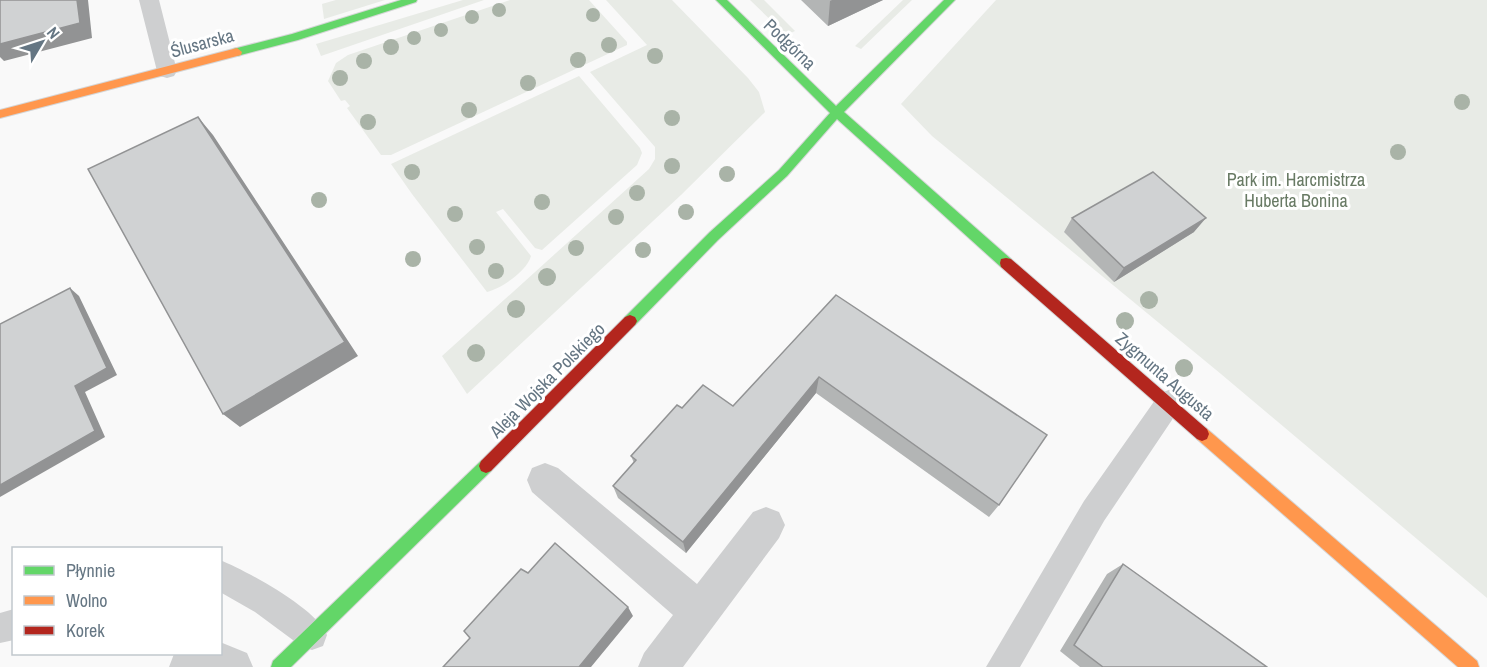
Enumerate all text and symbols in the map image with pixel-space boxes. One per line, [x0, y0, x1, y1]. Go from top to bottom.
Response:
north arrow [12, 12, 72, 72]
street label: Podgórna [758, 13, 822, 75]
text: N [42, 22, 65, 43]
street label: Ślusarska [167, 23, 237, 63]
park label: Park im. Harcmistrza Huberta Bonina [1227, 167, 1365, 213]
street label: Aleja Wojska Polskiego [483, 317, 610, 444]
street label: Zygmunta Augusta [1110, 326, 1220, 426]
legend [12, 547, 222, 655]
text: Płynnie [66, 558, 115, 583]
text: Wolno [66, 588, 108, 613]
text: Korek [66, 618, 105, 643]

